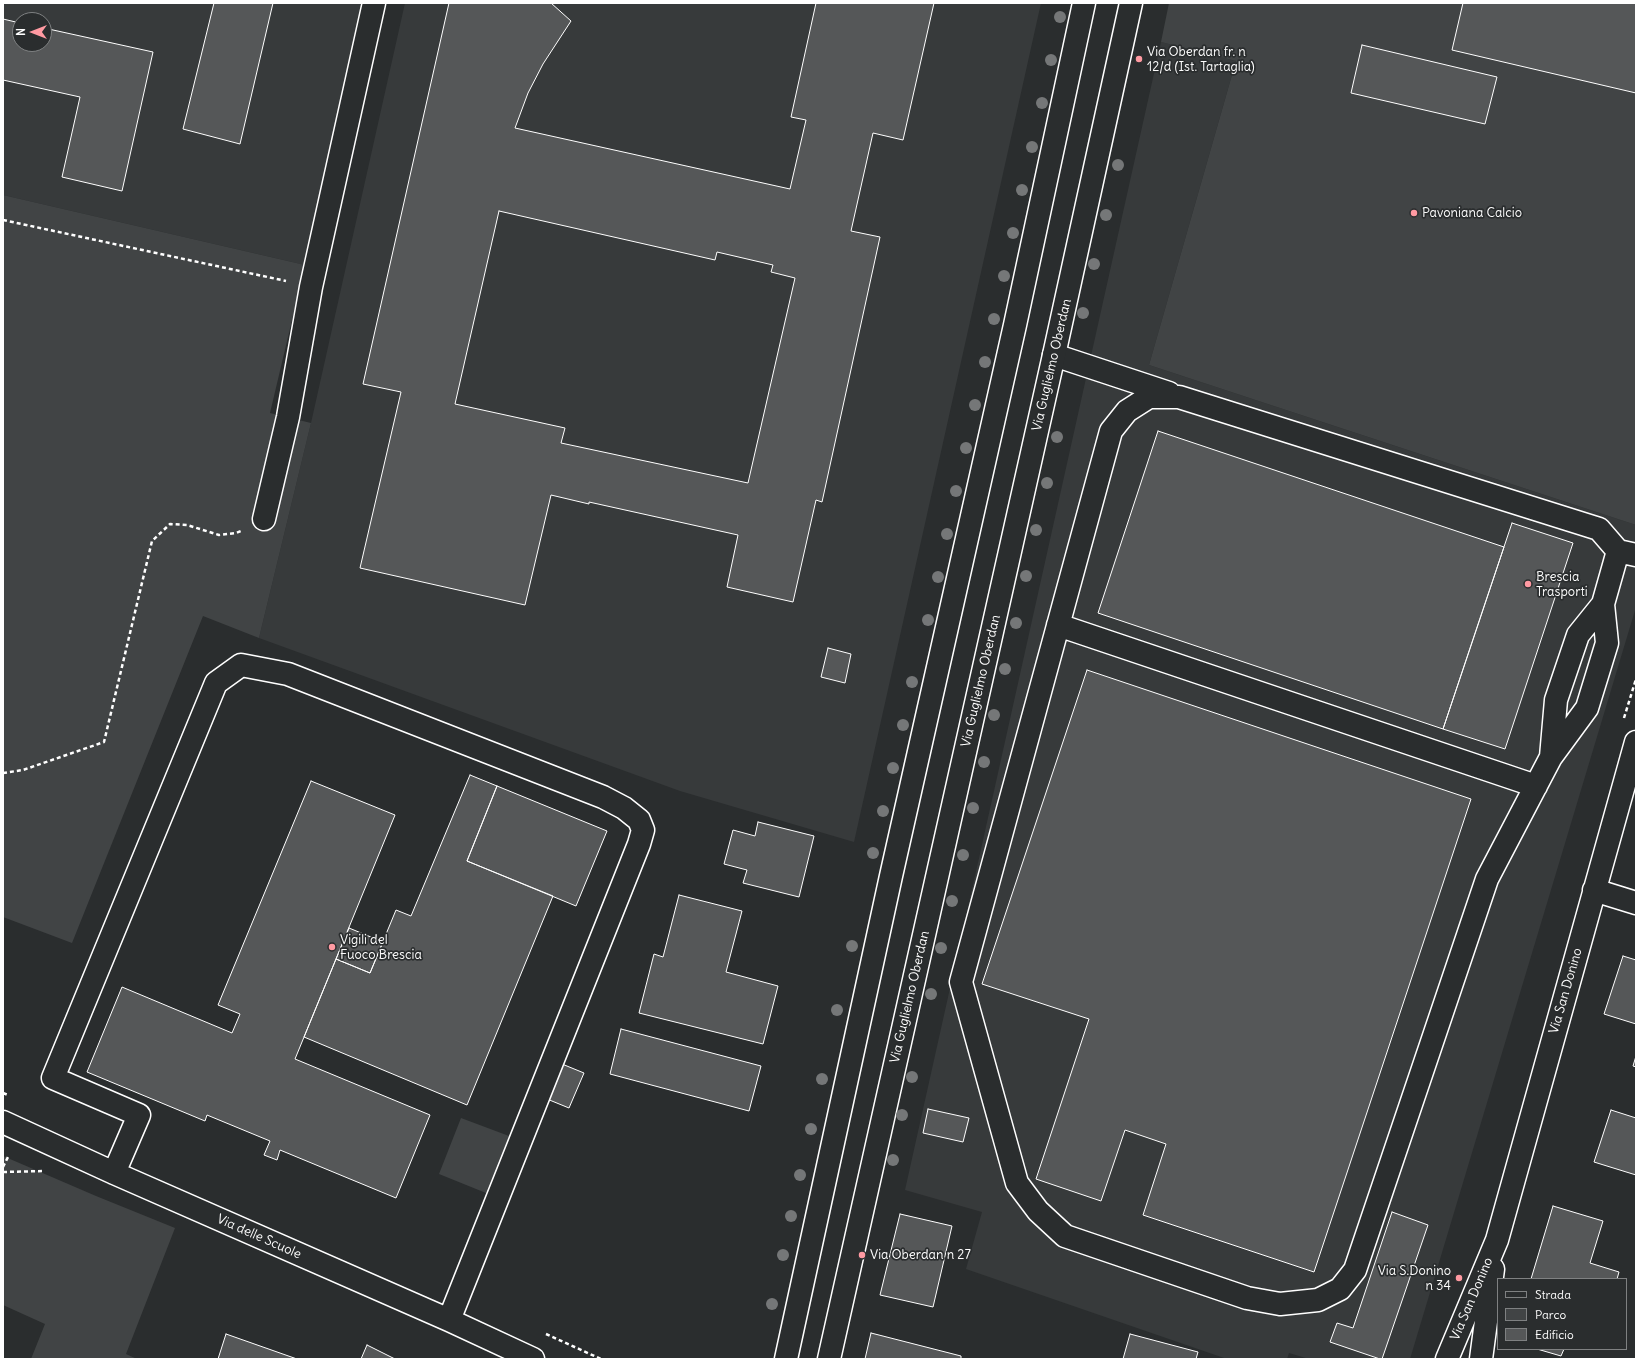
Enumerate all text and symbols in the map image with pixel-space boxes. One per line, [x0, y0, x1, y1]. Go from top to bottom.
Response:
north arrow [12, 12, 52, 52]
text: N [14, 28, 28, 36]
place label: Via Oberdan fr. n 12/d (Ist. Tartaglia) [1147, 44, 1255, 75]
marker: Via Oberdan fr. n 12/d (Ist. Tartaglia) [1134, 54, 1144, 64]
place label: Pavoniana Calcio [1422, 205, 1522, 221]
marker: Pavoniana Calcio [1409, 208, 1419, 218]
street label: Via Guglielmo Oberdan [1029, 297, 1075, 433]
place label: Brescia Trasporti [1536, 569, 1588, 600]
marker: Brescia Trasporti [1523, 579, 1533, 589]
street label: Via Guglielmo Oberdan [958, 613, 1004, 749]
street label: Via Guglielmo Oberdan [887, 929, 933, 1065]
place label: Vigili del Fuoco Brescia [340, 932, 422, 963]
marker: Vigili del Fuoco Brescia [327, 942, 337, 952]
street label: Via San Donino [1546, 946, 1586, 1036]
street label: Via delle Scuole [214, 1211, 304, 1263]
place label: Via Oberdan n 27 [870, 1247, 971, 1263]
marker: Via Oberdan n 27 [857, 1250, 867, 1260]
street label: Via San Donino [1448, 1255, 1496, 1343]
place label: Via S.Donino n 34 [1378, 1263, 1451, 1294]
marker: Via S.Donino n 34 [1454, 1273, 1464, 1283]
legend [1497, 1278, 1627, 1350]
text: Strada [1535, 1287, 1571, 1302]
text: Parco [1535, 1307, 1566, 1322]
text: Edificio [1535, 1327, 1574, 1342]

